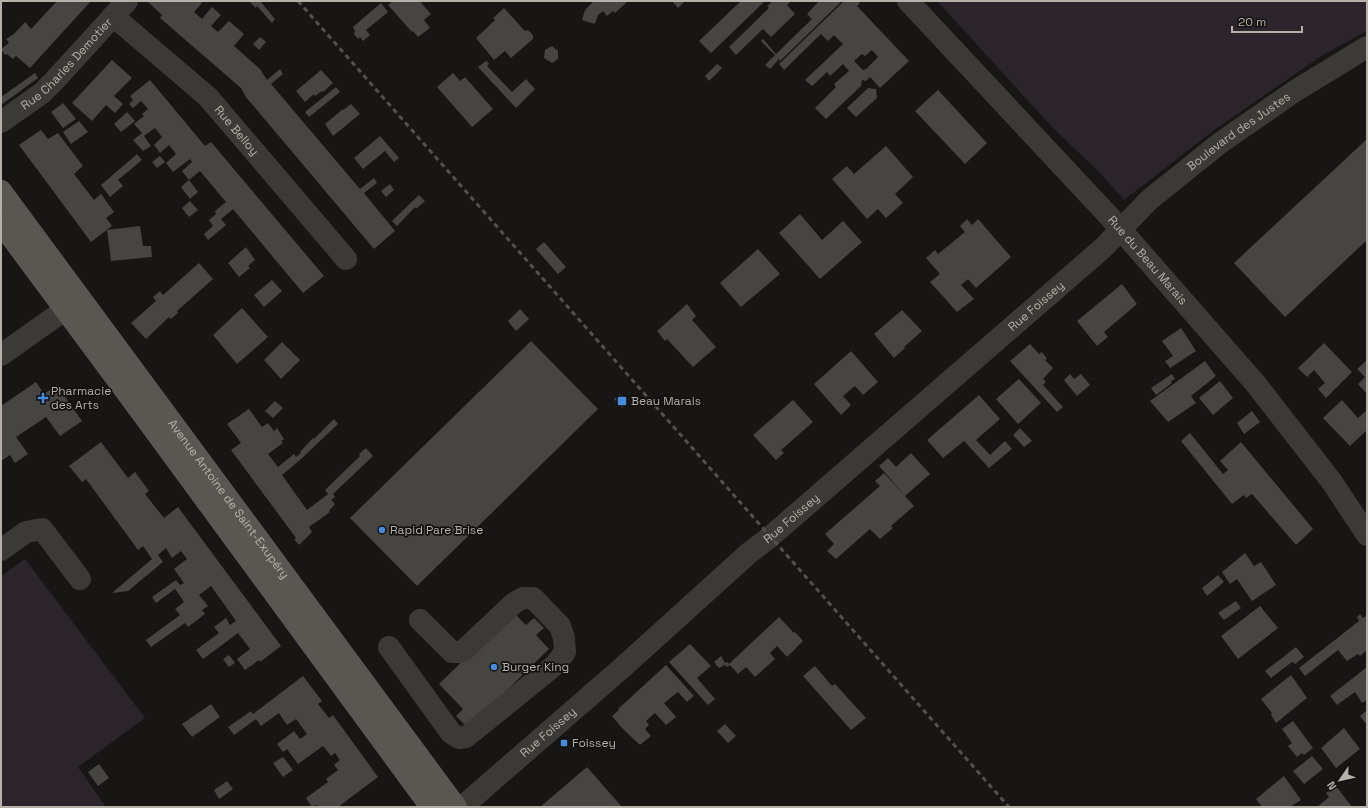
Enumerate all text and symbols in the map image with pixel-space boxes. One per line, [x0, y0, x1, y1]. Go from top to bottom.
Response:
scale bar [1232, 8, 1302, 34]
street label: Rue Charles Demotier [18, 14, 116, 113]
text: 20 m [1238, 14, 1266, 30]
street label: Boulevard des Justes [1184, 89, 1294, 174]
street label: Rue Belloy [211, 102, 262, 159]
street label: Rue du Beau Marais [1104, 212, 1191, 308]
street label: Rue Foissey [1005, 277, 1067, 335]
place label: Pharmacie des Arts [51, 383, 111, 413]
marker: Pharmacie des Arts [38, 393, 48, 403]
place label: Beau Marais [631, 393, 701, 409]
marker: Beau Marais [616, 395, 628, 407]
street label: Avenue Antoine de Saint-Exupéry [164, 416, 293, 582]
street label: Rue Foissey [760, 490, 823, 547]
place label: Rapid Pare Brise [390, 522, 483, 538]
marker: Rapid Pare Brise [377, 525, 387, 535]
place label: Burger King [502, 659, 569, 675]
marker: Burger King [489, 662, 499, 672]
street label: Rue Foissey [517, 704, 579, 761]
place label: Foissey [572, 735, 616, 751]
marker: Foissey [559, 738, 569, 748]
north arrow [1320, 760, 1360, 800]
text: N [1324, 779, 1340, 793]

